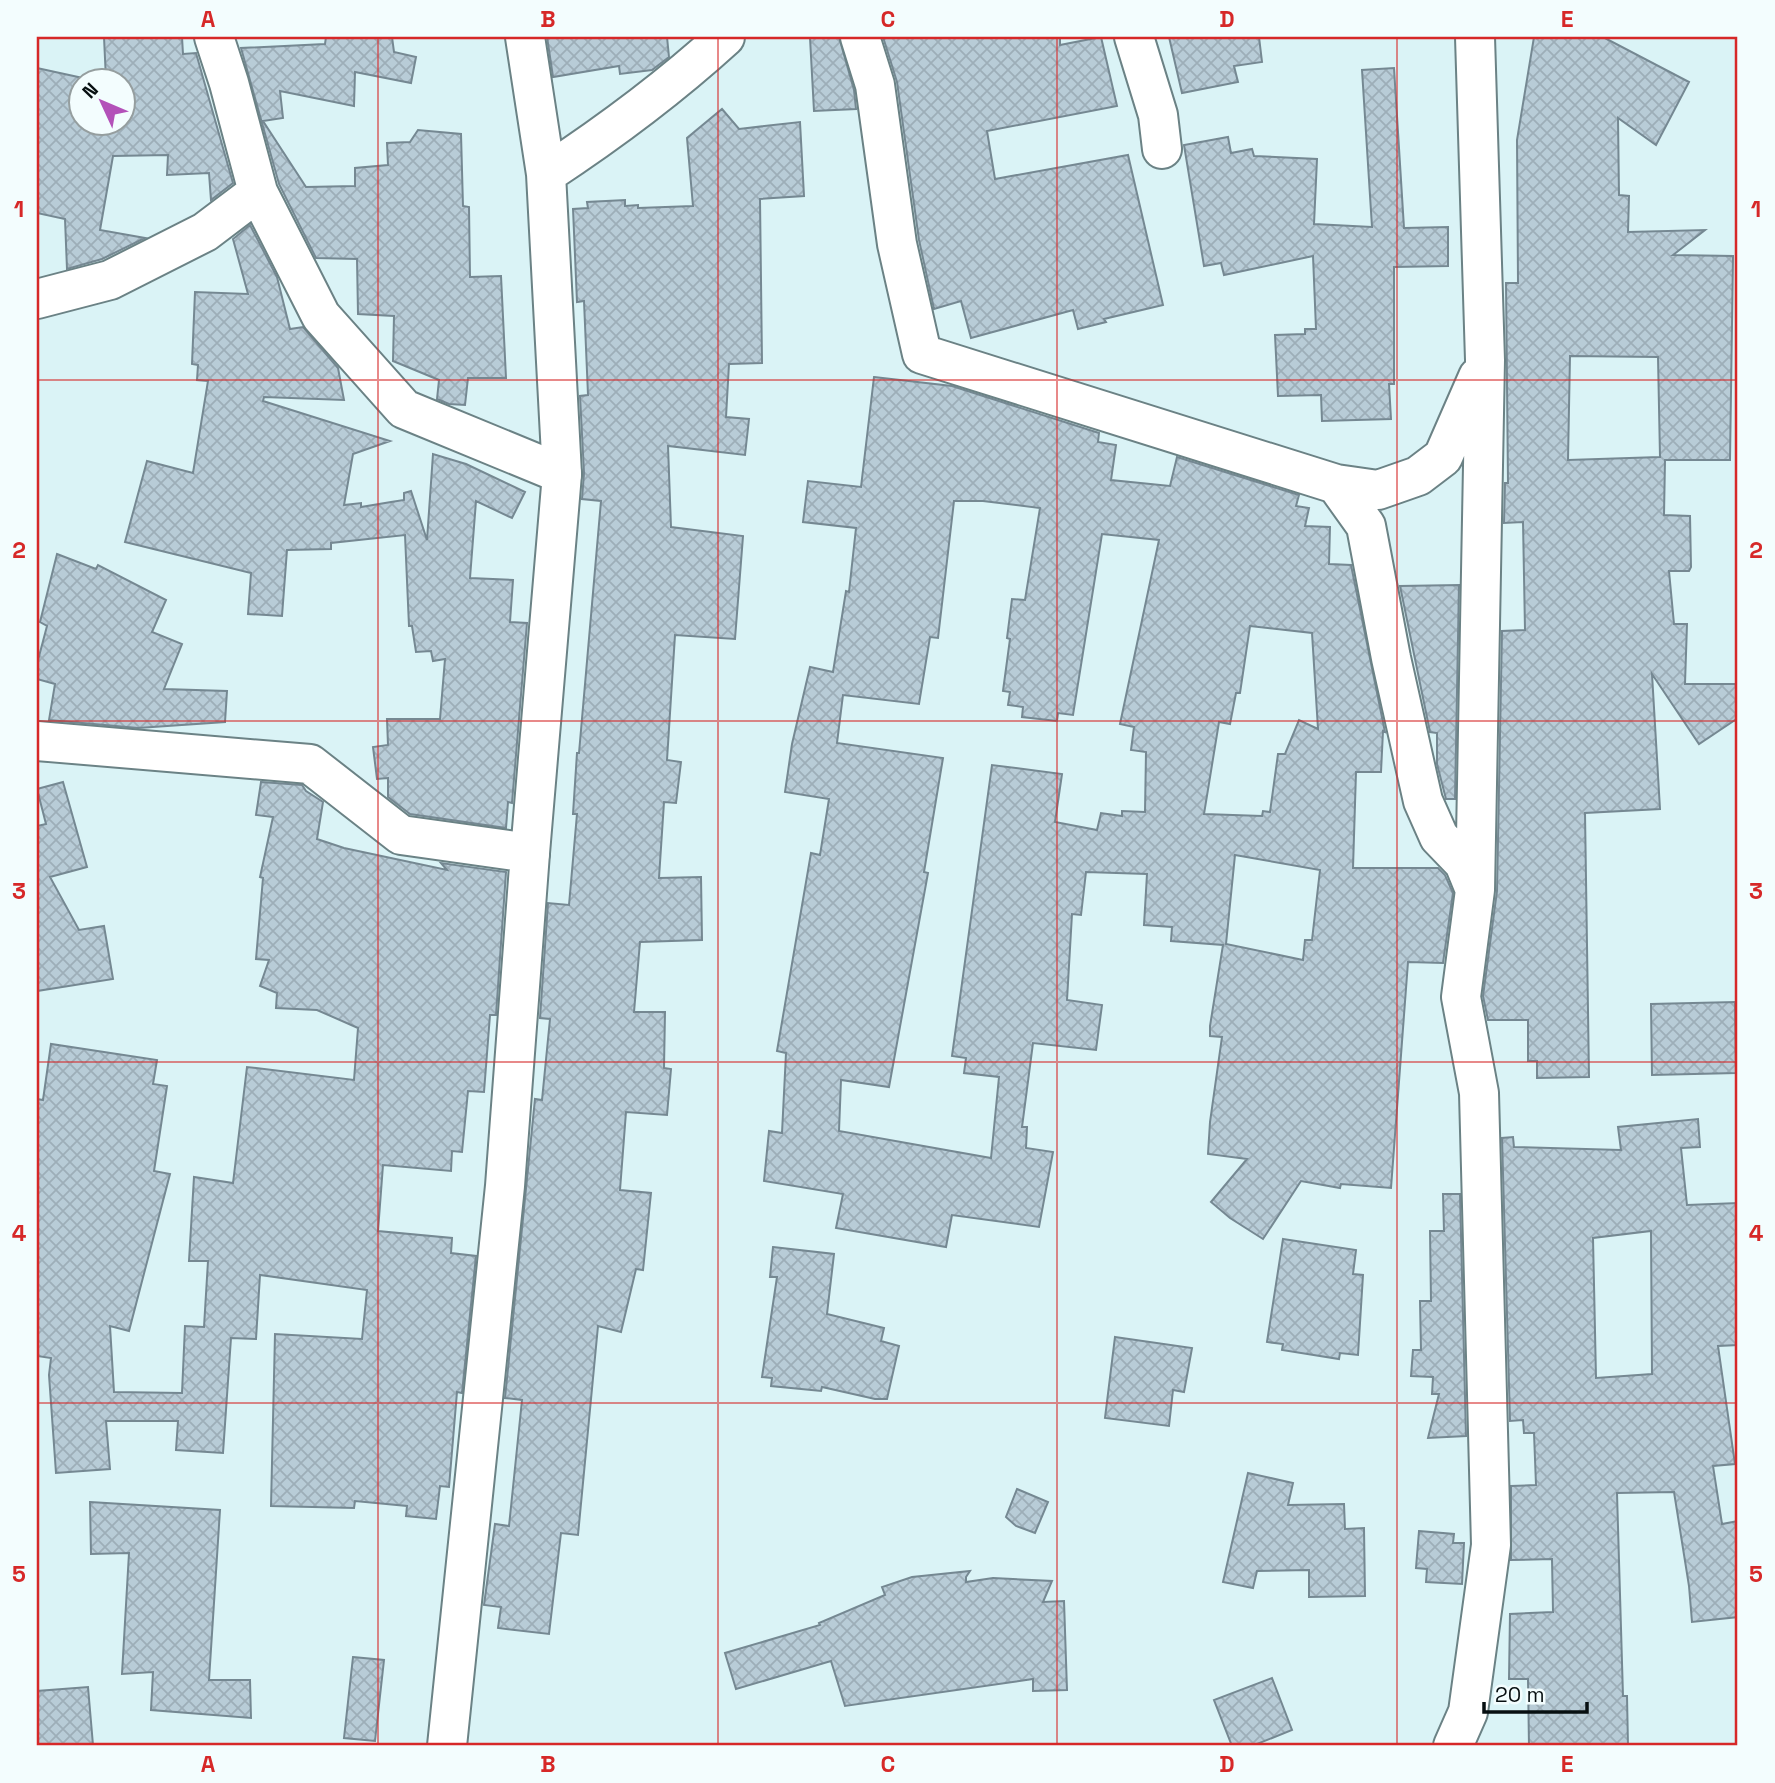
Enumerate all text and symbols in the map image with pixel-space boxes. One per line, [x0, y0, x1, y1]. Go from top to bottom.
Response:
text: A [201, 4, 216, 34]
text: B [540, 4, 556, 34]
text: C [881, 4, 895, 34]
text: D [1219, 4, 1235, 34]
text: E [1561, 4, 1573, 34]
north arrow [66, 66, 136, 136]
text: N [77, 77, 104, 104]
text: 1 [14, 194, 24, 224]
text: 1 [1751, 194, 1761, 224]
text: 2 [12, 535, 26, 565]
text: 2 [1749, 535, 1763, 565]
text: 3 [12, 876, 26, 906]
text: 3 [1749, 876, 1763, 906]
text: 4 [12, 1218, 27, 1248]
text: 4 [1749, 1218, 1764, 1248]
text: 5 [12, 1559, 26, 1589]
text: 5 [1749, 1559, 1763, 1589]
scale bar [1484, 1671, 1588, 1715]
text: 20 m [1495, 1681, 1545, 1708]
text: A [201, 1749, 216, 1779]
text: B [540, 1749, 556, 1779]
text: C [881, 1749, 895, 1779]
text: D [1219, 1749, 1235, 1779]
text: E [1561, 1749, 1573, 1779]

